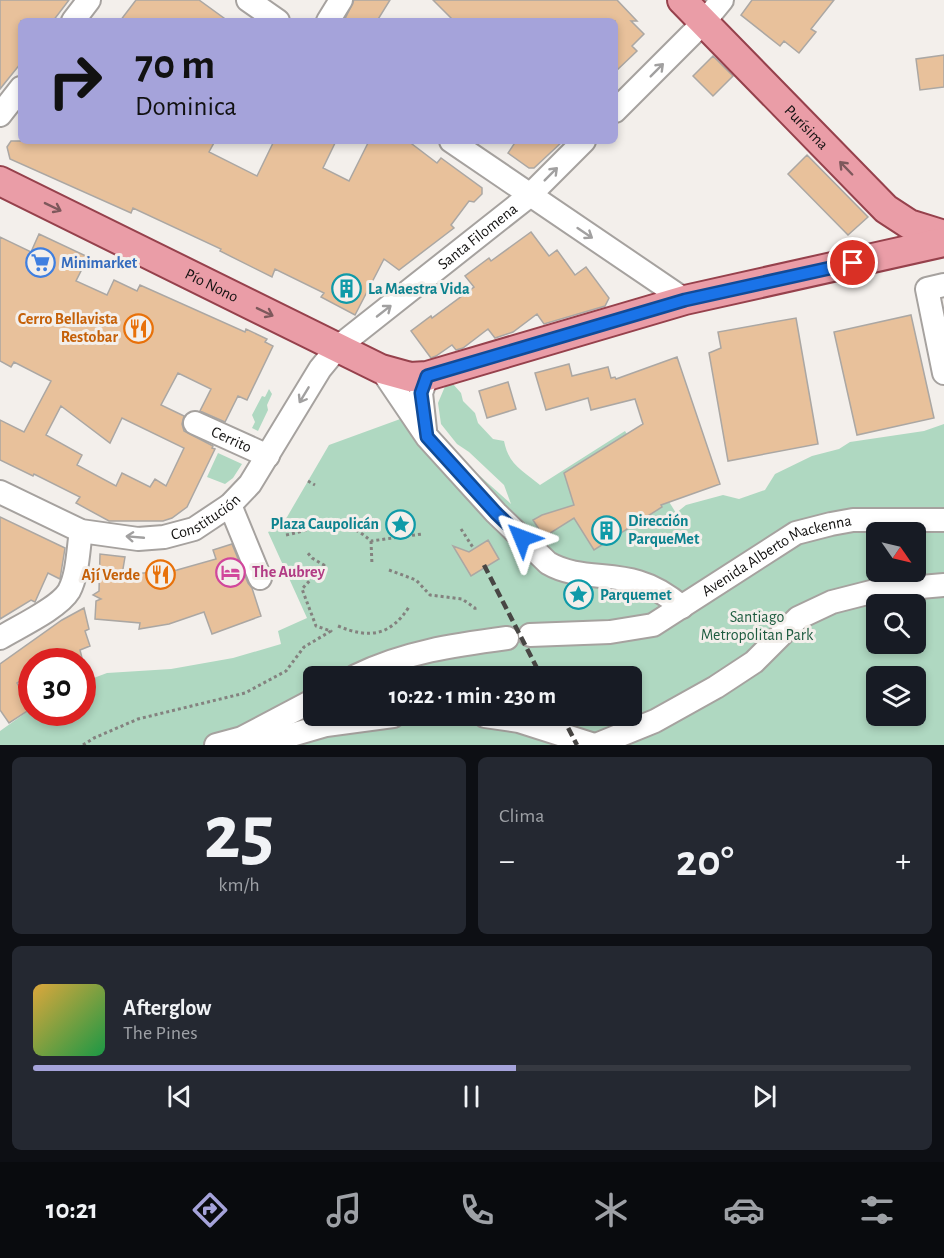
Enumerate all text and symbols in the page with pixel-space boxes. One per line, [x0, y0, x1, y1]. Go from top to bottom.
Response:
icon: right [36, 42, 114, 120]
text: 70 m [135, 44, 215, 86]
one-way arrow [649, 62, 664, 77]
text: Dominica [135, 93, 237, 120]
street label: Purísima [781, 102, 831, 153]
one-way arrow [838, 160, 853, 175]
one-way arrow [543, 167, 558, 182]
street label: Santa Filomena [435, 200, 520, 273]
one-way arrow [43, 202, 61, 214]
one-way arrow [577, 227, 593, 239]
pin [827, 237, 878, 288]
icon: arrive [836, 246, 869, 279]
supermarket icon: Minimarket [24, 247, 56, 279]
place label: Minimarket [61, 255, 138, 271]
street label: Pío Nono [182, 266, 241, 305]
building icon: La Maestra Vida [331, 273, 363, 305]
place label: La Maestra Vida [368, 281, 470, 297]
one-way arrow [375, 305, 391, 318]
one-way arrow [256, 306, 274, 318]
place label: Cerro Bellavista Restobar [18, 311, 118, 345]
restaurant icon: Cerro Bellavista Restobar [123, 312, 155, 344]
one-way arrow [298, 386, 310, 403]
street label: Cerrito [209, 423, 254, 456]
street label: Constitución [169, 491, 244, 543]
position arrow [490, 506, 554, 570]
place icon: Plaza Caupolicán [384, 508, 416, 540]
street label: Avenida Alberto Mackenna [699, 512, 853, 599]
place label: Dirección ParqueMet [628, 513, 700, 547]
building icon: Dirección ParqueMet [591, 514, 623, 546]
place label: Plaza Caupolicán [270, 516, 379, 532]
north arrow [866, 522, 926, 582]
map controls [866, 522, 926, 726]
one-way arrow [125, 531, 145, 542]
hotel icon: The Aubrey [215, 556, 247, 588]
restaurant icon: Ají Verde [145, 559, 177, 591]
place label: The Aubrey [252, 564, 326, 581]
place label: Ají Verde [82, 567, 140, 584]
place icon: Parquemet [563, 579, 595, 611]
place label: Parquemet [600, 587, 672, 603]
button: search [866, 594, 926, 654]
park label: Santiago Metropolitan Park [701, 609, 814, 643]
speed limit sign: 30 [18, 648, 96, 726]
button: layers [866, 666, 926, 726]
text: 10:22 · 1 min · 230 m [389, 685, 556, 707]
text: 25 [204, 795, 274, 873]
text: Clima [499, 806, 544, 826]
text: 20° [676, 839, 734, 884]
text: − [499, 845, 515, 878]
text: + [895, 845, 911, 878]
text: km/h [218, 875, 260, 895]
text: Afterglow [123, 997, 211, 1019]
text: The Pines [123, 1023, 198, 1043]
icon: previous [163, 1080, 196, 1113]
icon: pause [455, 1080, 488, 1113]
icon: next [748, 1080, 781, 1113]
icon: directions [189, 1189, 231, 1231]
icon: music [323, 1189, 365, 1231]
icon: phone [456, 1189, 498, 1231]
icon: climate [590, 1189, 632, 1231]
icon: car [723, 1189, 765, 1231]
icon: filters [856, 1189, 898, 1231]
text: 10:21 [46, 1196, 98, 1223]

